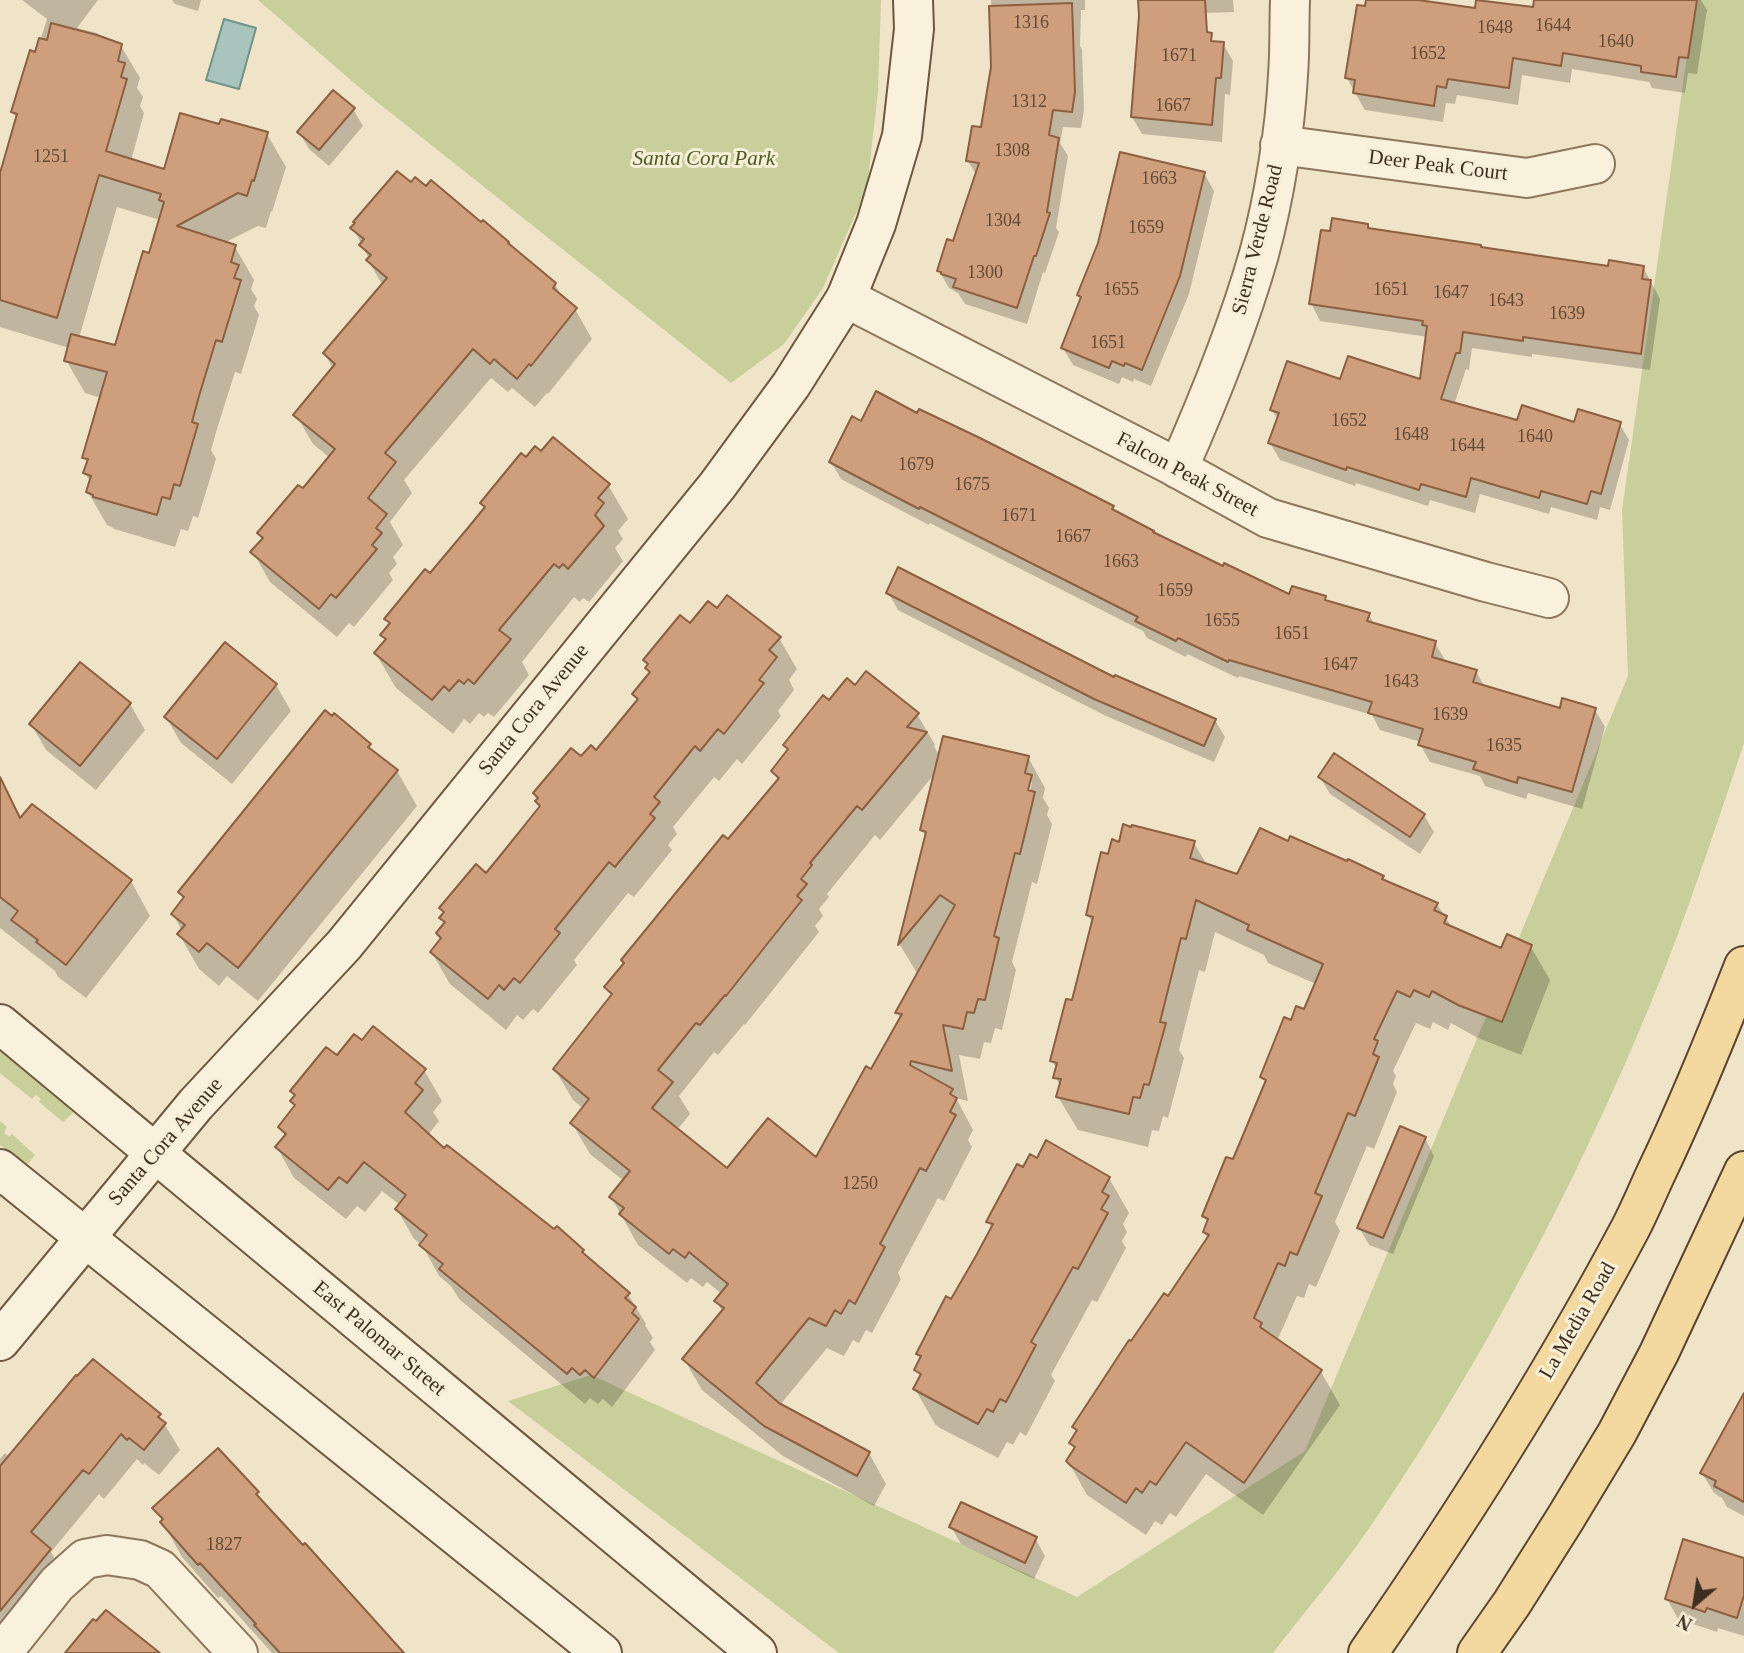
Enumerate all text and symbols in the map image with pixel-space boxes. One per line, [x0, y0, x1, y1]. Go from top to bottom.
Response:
house number: 1316 [1013, 12, 1049, 34]
house number: 1644 [1535, 15, 1571, 37]
house number: 1648 [1477, 17, 1513, 39]
house number: 1640 [1598, 31, 1634, 53]
house number: 1652 [1410, 43, 1446, 65]
house number: 1671 [1161, 45, 1197, 67]
house number: 1312 [1011, 91, 1047, 113]
house number: 1667 [1155, 95, 1191, 117]
house number: 1308 [994, 140, 1030, 162]
street label: Deer Peak Court [1367, 145, 1509, 187]
house number: 1251 [33, 146, 69, 168]
park label: Santa Cora Park [633, 146, 775, 172]
street label: Sierra Verde Road [1227, 162, 1289, 318]
house number: 1663 [1141, 168, 1177, 190]
house number: 1304 [985, 210, 1021, 232]
house number: 1659 [1128, 217, 1164, 239]
house number: 1300 [967, 262, 1003, 284]
house number: 1655 [1103, 279, 1139, 301]
house number: 1651 [1373, 279, 1409, 301]
house number: 1647 [1433, 282, 1469, 304]
house number: 1643 [1488, 290, 1524, 312]
house number: 1639 [1549, 303, 1585, 325]
house number: 1651 [1090, 332, 1126, 354]
house number: 1652 [1331, 410, 1367, 432]
house number: 1648 [1393, 424, 1429, 446]
house number: 1640 [1517, 426, 1553, 448]
street label: Falcon Peak Street [1112, 427, 1262, 523]
house number: 1644 [1449, 435, 1485, 457]
house number: 1679 [898, 454, 934, 476]
house number: 1675 [954, 474, 990, 496]
house number: 1671 [1001, 505, 1037, 527]
house number: 1667 [1055, 526, 1091, 548]
house number: 1663 [1103, 551, 1139, 573]
house number: 1659 [1157, 580, 1193, 602]
house number: 1655 [1204, 610, 1240, 632]
house number: 1651 [1274, 623, 1310, 645]
street label: Santa Cora Avenue [473, 639, 595, 781]
house number: 1647 [1322, 654, 1358, 676]
house number: 1643 [1383, 671, 1419, 693]
house number: 1639 [1432, 704, 1468, 726]
house number: 1635 [1486, 735, 1522, 757]
street label: Santa Cora Avenue [103, 1073, 229, 1211]
house number: 1250 [842, 1173, 878, 1195]
street label: La Media Road [1534, 1258, 1622, 1384]
street label: East Palomar Street [307, 1276, 451, 1402]
house number: 1827 [206, 1534, 242, 1556]
north arrow [1660, 1569, 1730, 1639]
text: N [1673, 1610, 1696, 1635]

